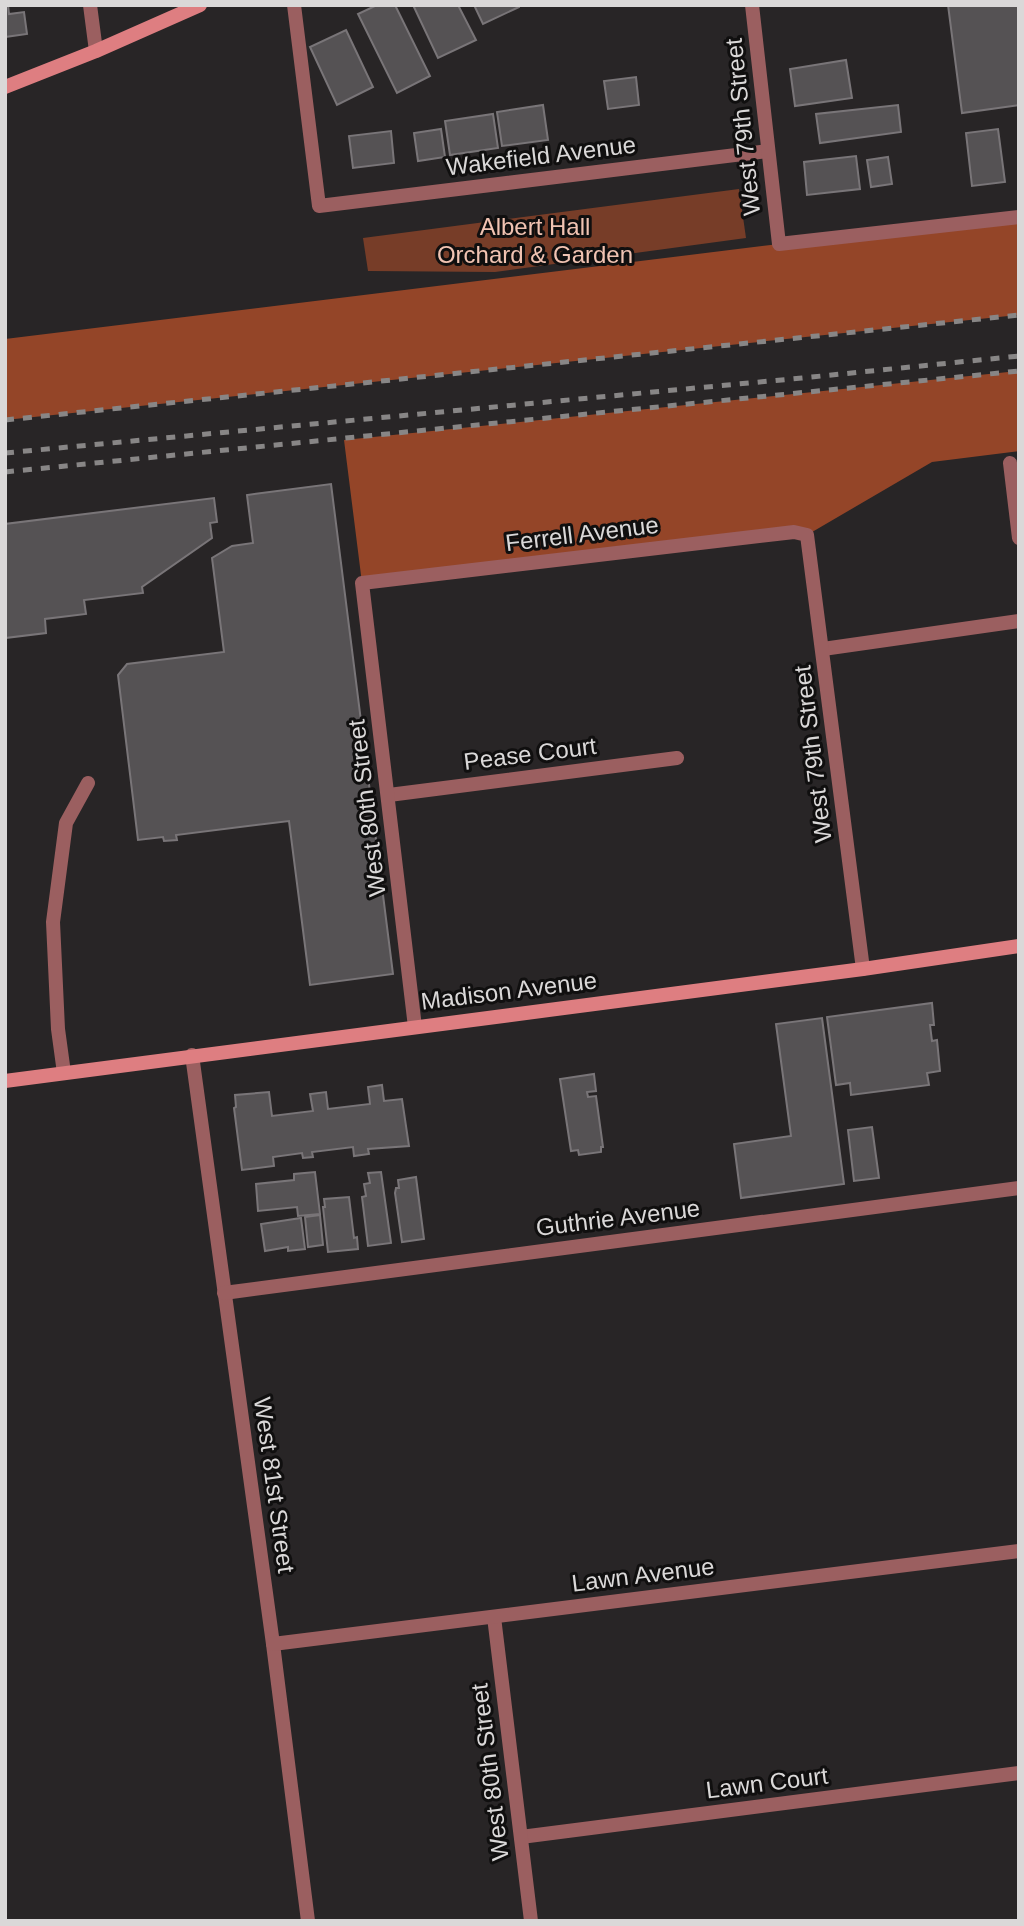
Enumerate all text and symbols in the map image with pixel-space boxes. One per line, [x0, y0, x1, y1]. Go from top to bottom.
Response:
street label: West 79th Street [720, 37, 765, 217]
street label: Wakefield Avenue [445, 130, 637, 181]
park label: Albert Hall Orchard & Garden [437, 213, 633, 268]
street label: Ferrell Avenue [504, 511, 660, 556]
street label: West 79th Street [788, 664, 837, 844]
street label: West 80th Street [342, 718, 391, 898]
street label: Pease Court [462, 732, 598, 775]
street label: Madison Avenue [419, 966, 598, 1015]
street label: Guthrie Avenue [534, 1194, 701, 1241]
street label: West 81st Street [249, 1395, 300, 1575]
street label: Lawn Avenue [570, 1552, 716, 1597]
street label: West 80th Street [465, 1682, 514, 1862]
street label: Lawn Court [704, 1762, 830, 1803]

